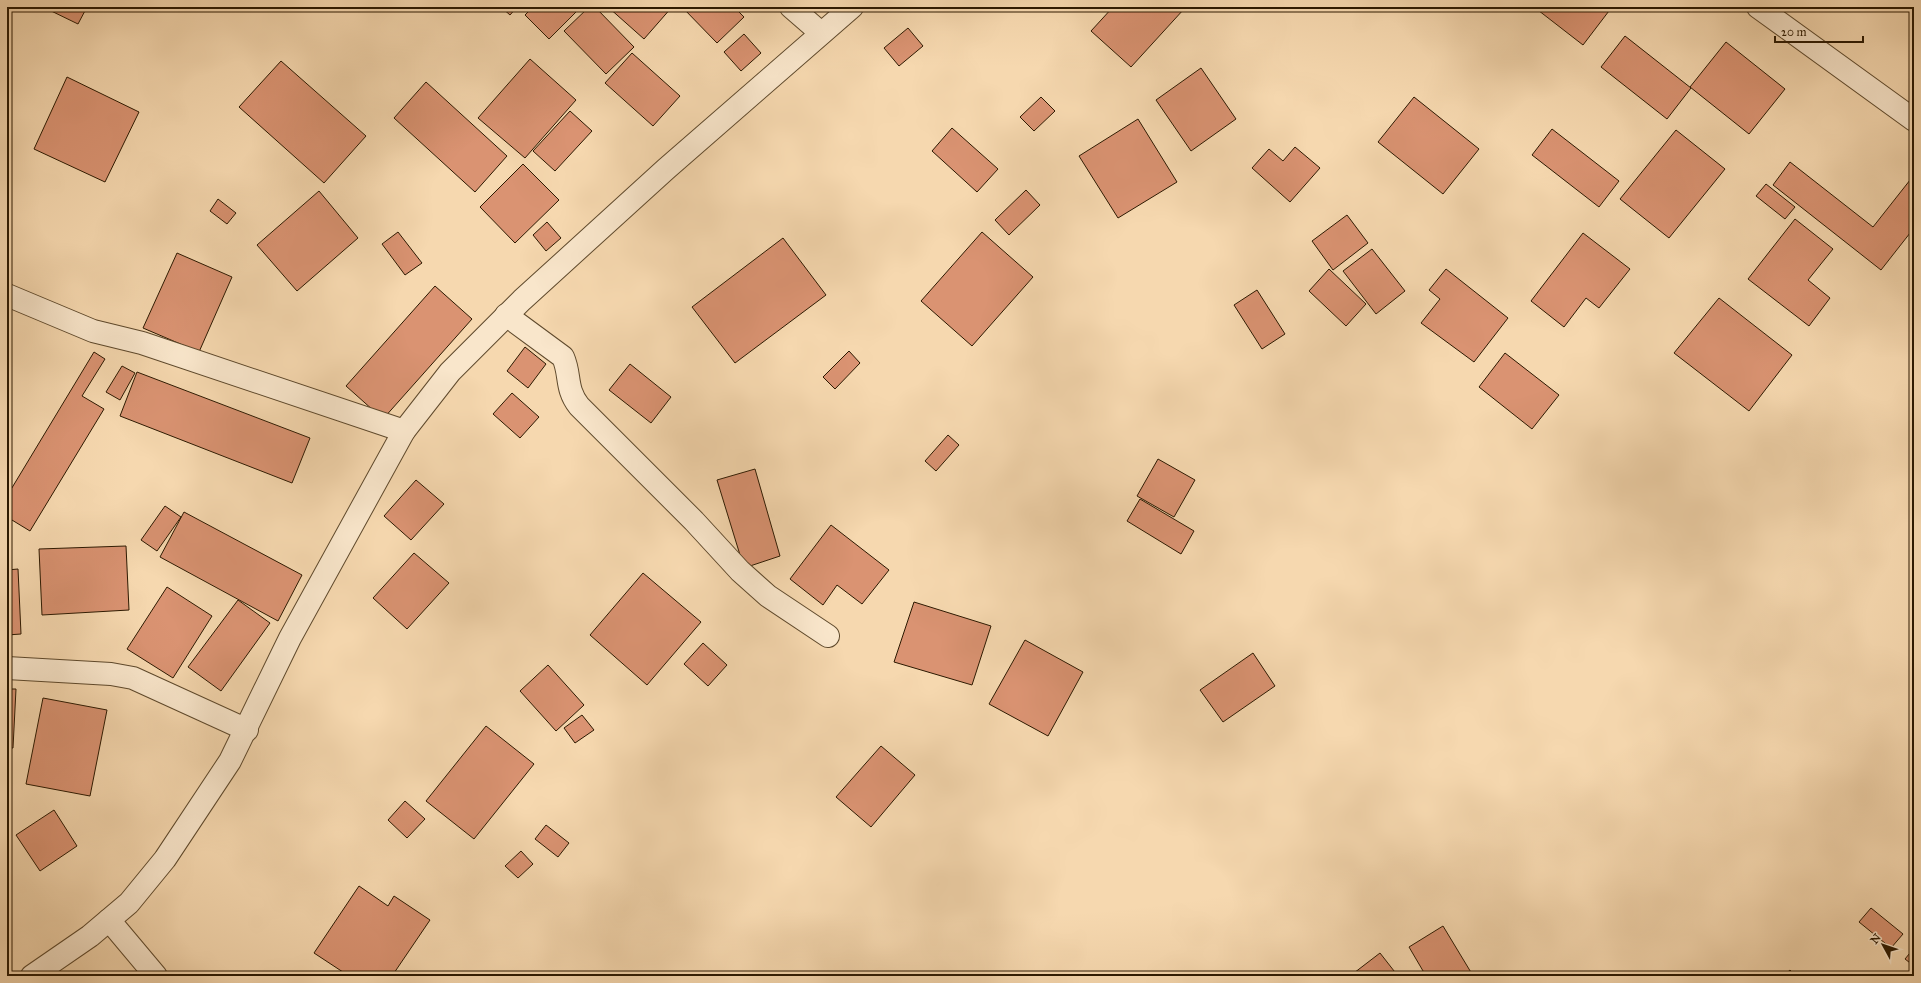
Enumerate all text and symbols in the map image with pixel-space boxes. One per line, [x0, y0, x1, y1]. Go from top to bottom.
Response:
scale bar [1775, 18, 1863, 44]
text: 20 m [1781, 25, 1807, 39]
north arrow [1863, 925, 1903, 965]
text: N [1868, 931, 1884, 947]

